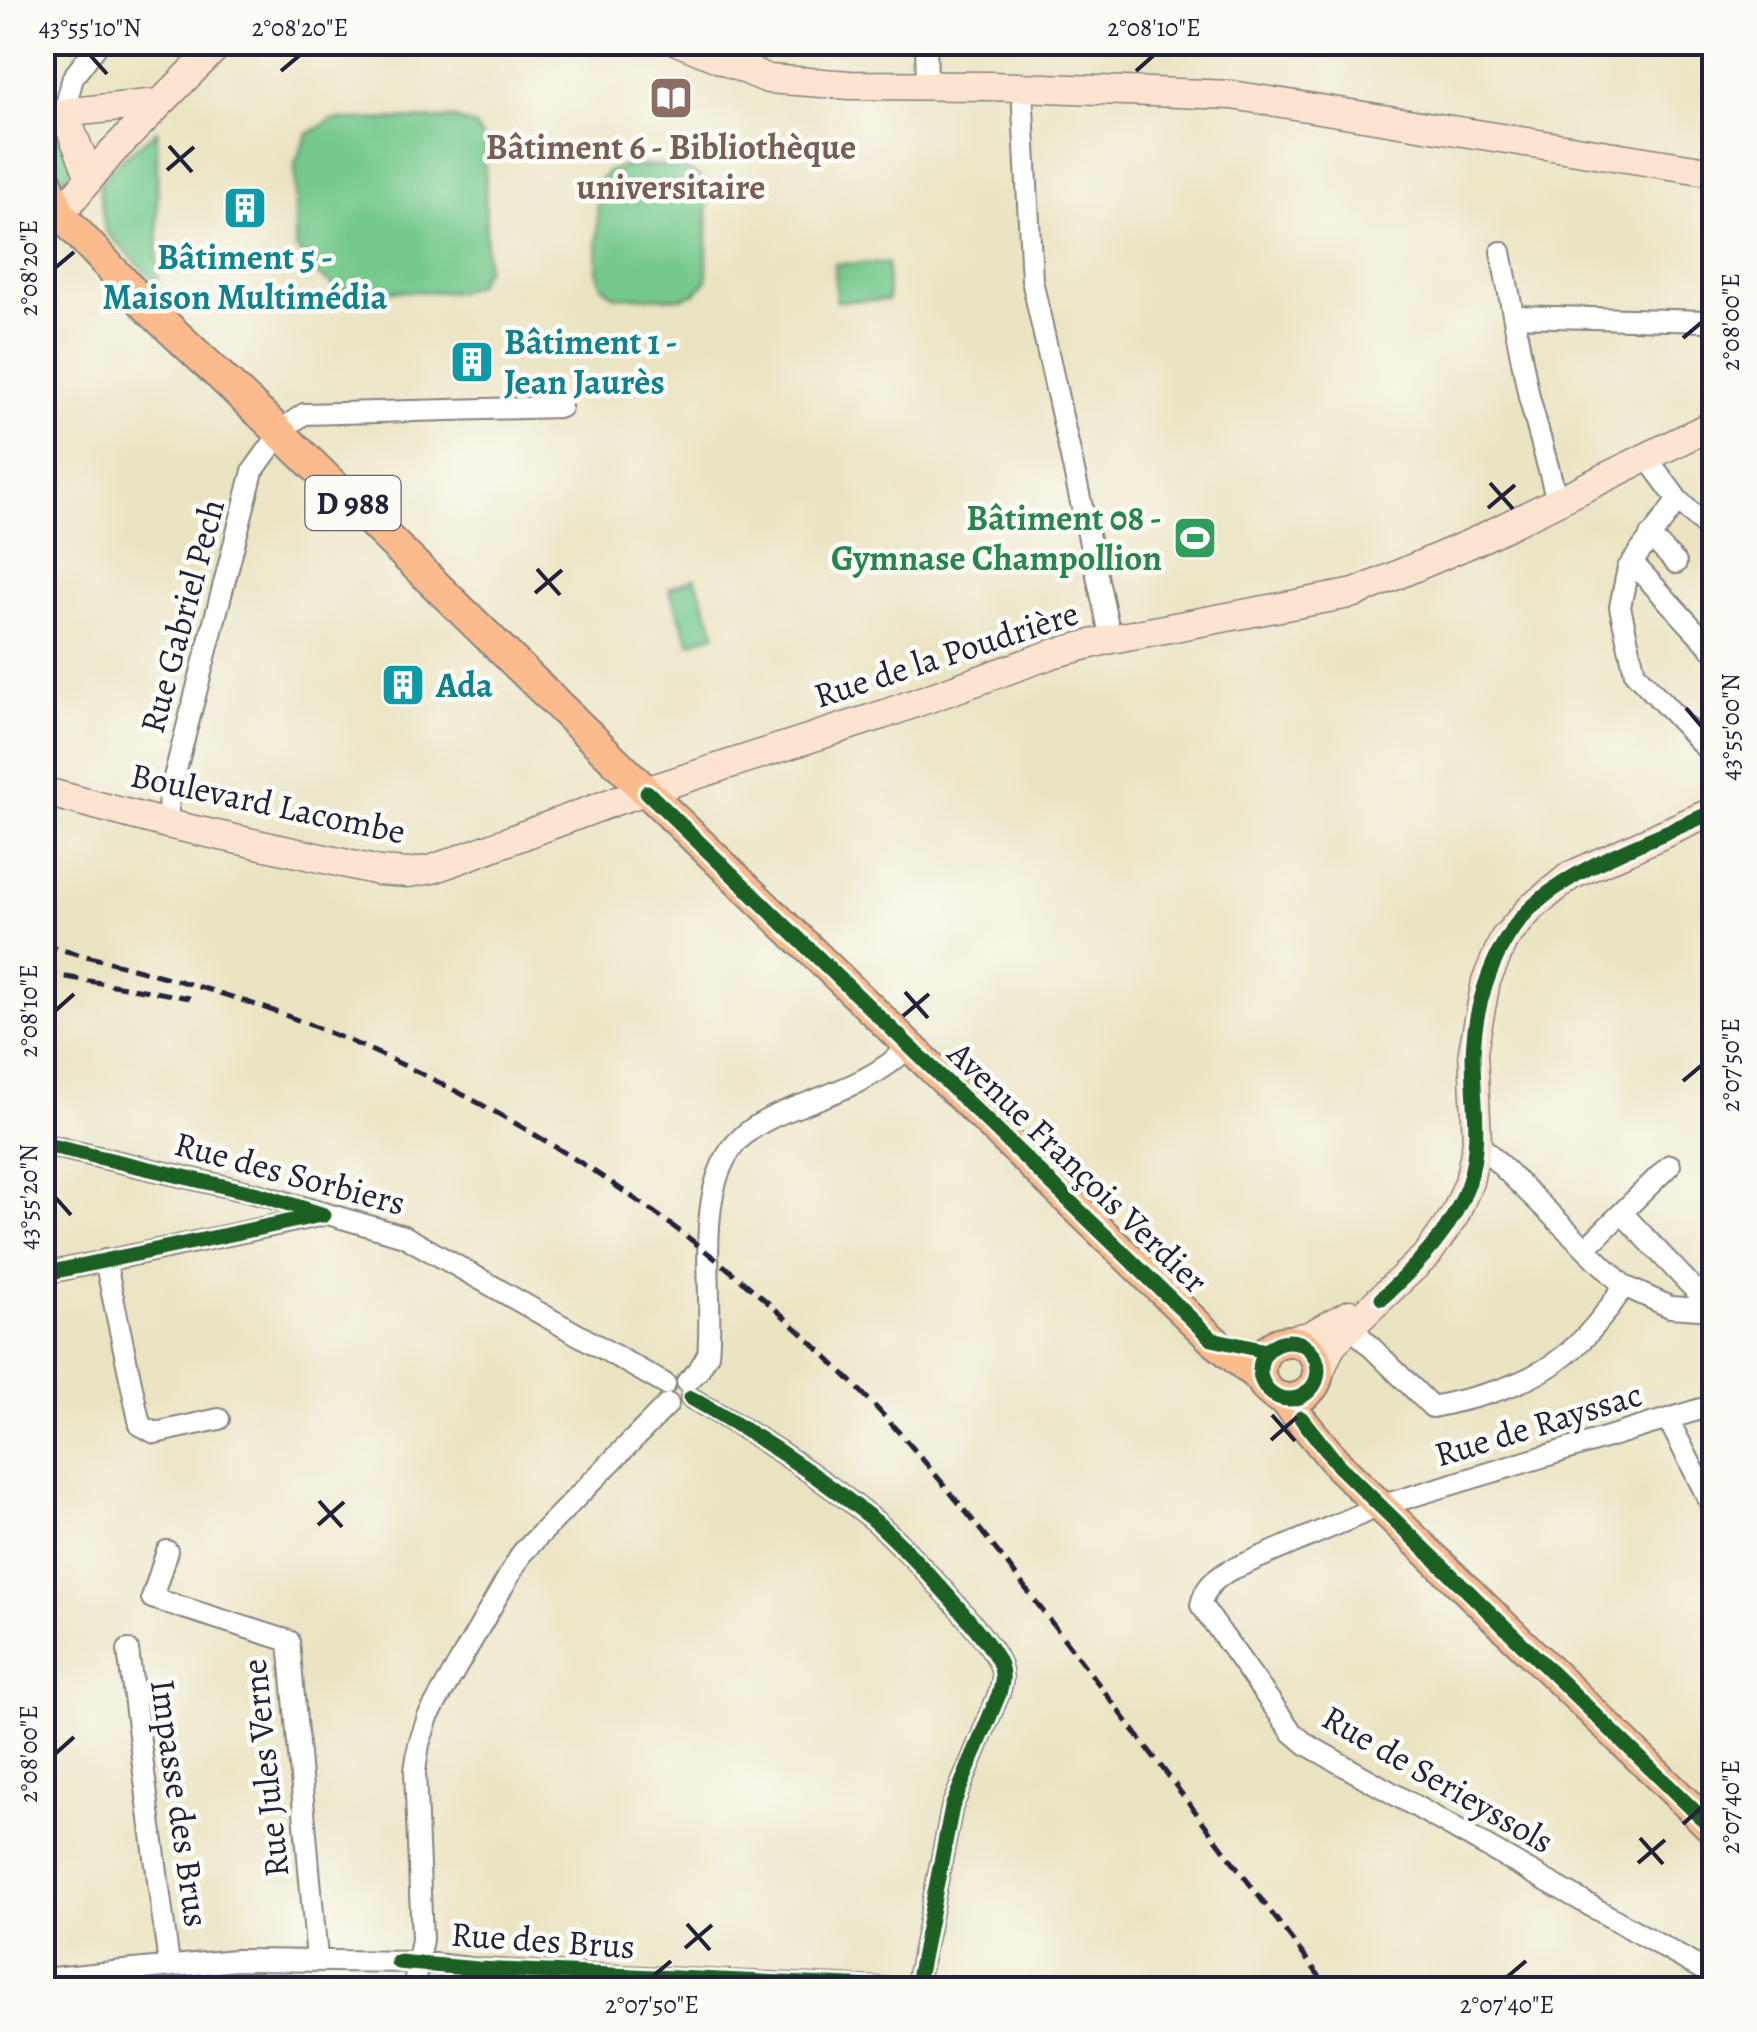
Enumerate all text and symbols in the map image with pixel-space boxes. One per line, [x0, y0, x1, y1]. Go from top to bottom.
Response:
text: 43°55'10"N [39, 11, 141, 45]
text: 2°08'20"E [252, 11, 348, 45]
text: 2°08'10"E [1107, 11, 1201, 45]
library icon: Bâtiment 6 - Bibliothèque universitaire [648, 75, 694, 121]
place label: Bâtiment 6 - Bibliothèque universitaire [486, 123, 856, 211]
building icon: Bâtiment 5 - Maison Multimédia [222, 185, 268, 231]
text: 2°08'20"E [12, 220, 46, 316]
place label: Bâtiment 5 - Maison Multimédia [103, 233, 387, 321]
text: 2°08'00"E [1714, 273, 1748, 371]
place label: Bâtiment 1 - Jean Jaurès [504, 318, 678, 406]
building icon: Bâtiment 1 - Jean Jaurès [449, 339, 495, 385]
road number: D 988 [306, 476, 400, 530]
street label: Rue Gabriel Pech [128, 494, 236, 738]
place label: Bâtiment 08 - Gymnase Champollion [831, 494, 1162, 582]
sports icon: Bâtiment 08 - Gymnase Champollion [1172, 515, 1218, 561]
street label: Rue de la Poudrière [808, 589, 1084, 719]
place label: Ada [435, 661, 493, 709]
building icon: Ada [380, 662, 426, 708]
text: 43°55'00"N [1714, 673, 1748, 781]
street label: Boulevard Lacombe [126, 750, 410, 856]
text: 2°08'10"E [12, 964, 46, 1058]
text: 2°07'50"E [1714, 1018, 1748, 1112]
street label: Avenue François Verdier [937, 1029, 1219, 1304]
street label: Rue des Sorbiers [169, 1119, 411, 1227]
text: 43°55'20"N [12, 1144, 46, 1250]
street label: Rue de Rayssac [1428, 1370, 1648, 1478]
street label: Rue Jules Verne [230, 1657, 300, 1879]
street label: Impasse des Brus [139, 1676, 221, 1930]
street label: Rue de Serieyssols [1314, 1693, 1562, 1865]
text: 2°08'00"E [12, 1705, 46, 1803]
text: 2°07'40"E [1714, 1760, 1748, 1854]
street label: Rue des Brus [449, 1910, 637, 1970]
text: 2°07'50"E [605, 1988, 699, 2022]
text: 2°07'40"E [1460, 1988, 1554, 2022]

